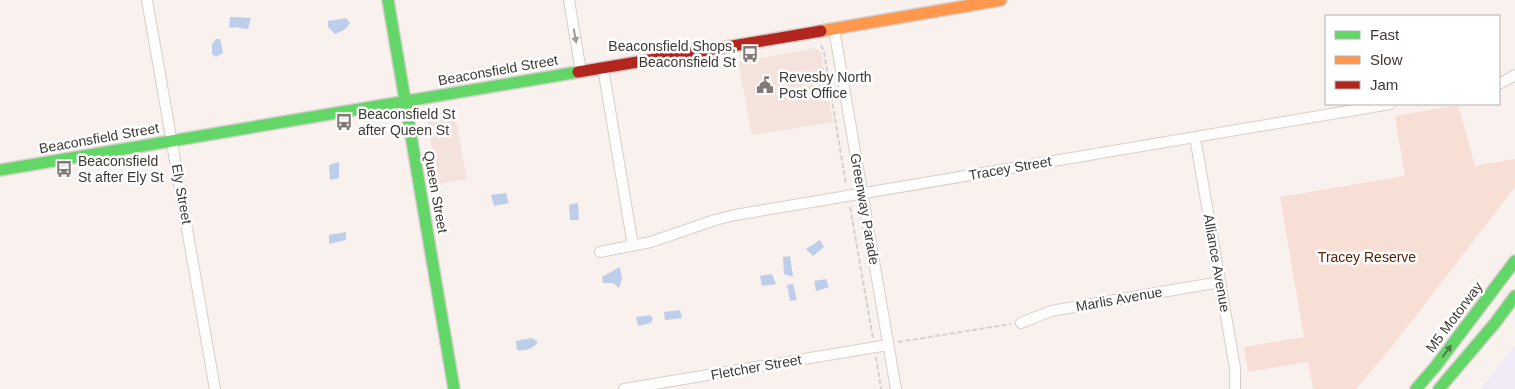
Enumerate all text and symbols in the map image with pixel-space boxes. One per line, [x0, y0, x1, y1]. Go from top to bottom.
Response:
legend [1325, 15, 1500, 105]
text: Fast [1370, 26, 1400, 43]
one-way arrow [571, 28, 579, 44]
place label: Beaconsfield Shops, Beaconsfield St [608, 38, 736, 70]
bus stop icon: Beaconsfield Shops, Beaconsfield St [740, 44, 760, 64]
text: Slow [1370, 51, 1403, 68]
street label: Beaconsfield Street [437, 52, 559, 88]
place label: Revesby North Post Office [779, 69, 872, 101]
public building icon: Revesby North Post Office [755, 75, 775, 95]
text: Jam [1370, 76, 1398, 93]
place label: Beaconsfield St after Queen St [358, 106, 455, 138]
bus stop icon: Beaconsfield St after Queen St [334, 112, 354, 132]
street label: Beaconsfield Street [38, 120, 160, 156]
street label: Queen Street [421, 150, 451, 235]
street label: Greenway Parade [847, 152, 883, 266]
place label: Beaconsfield St after Ely St [78, 153, 164, 185]
street label: Tracey Street [967, 153, 1053, 183]
bus stop icon: Beaconsfield St after Ely St [54, 159, 74, 179]
street label: Ely Street [169, 163, 195, 225]
street label: Alliance Avenue [1200, 213, 1234, 314]
park label: Tracey Reserve [1318, 249, 1416, 265]
street label: M5 Motorway [1422, 279, 1486, 355]
street label: Marlis Avenue [1074, 283, 1164, 314]
one-way arrow [1442, 344, 1452, 358]
street label: Fletcher Street [709, 351, 803, 383]

